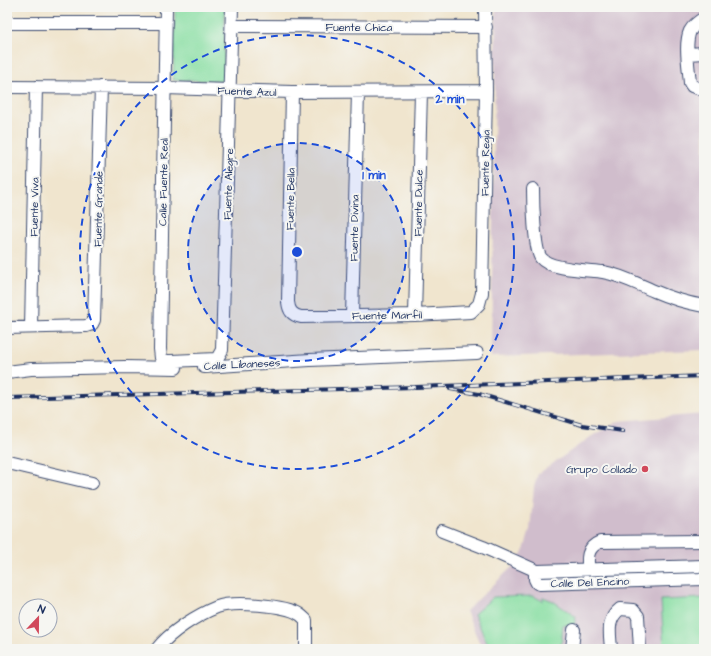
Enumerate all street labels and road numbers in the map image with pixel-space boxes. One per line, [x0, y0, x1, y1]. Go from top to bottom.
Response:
street label: Fuente Chica [326, 20, 393, 35]
street label: Fuente Azul [217, 83, 277, 100]
street label: Fuente Regia [477, 129, 495, 196]
street label: Calle Fuente Real [155, 138, 172, 226]
street label: Fuente Alegre [220, 148, 238, 220]
street label: Fuente Bella [282, 167, 299, 230]
street label: Fuente Dulce [410, 169, 427, 237]
street label: Fuente Grande [90, 171, 107, 247]
street label: Fuente Viva [26, 177, 43, 237]
street label: Fuente Divina [346, 194, 363, 262]
street label: Fuente Marfil [352, 307, 422, 324]
street label: Calle Libaneses [203, 355, 281, 374]
street label: Calle Del Encino [550, 574, 630, 591]

